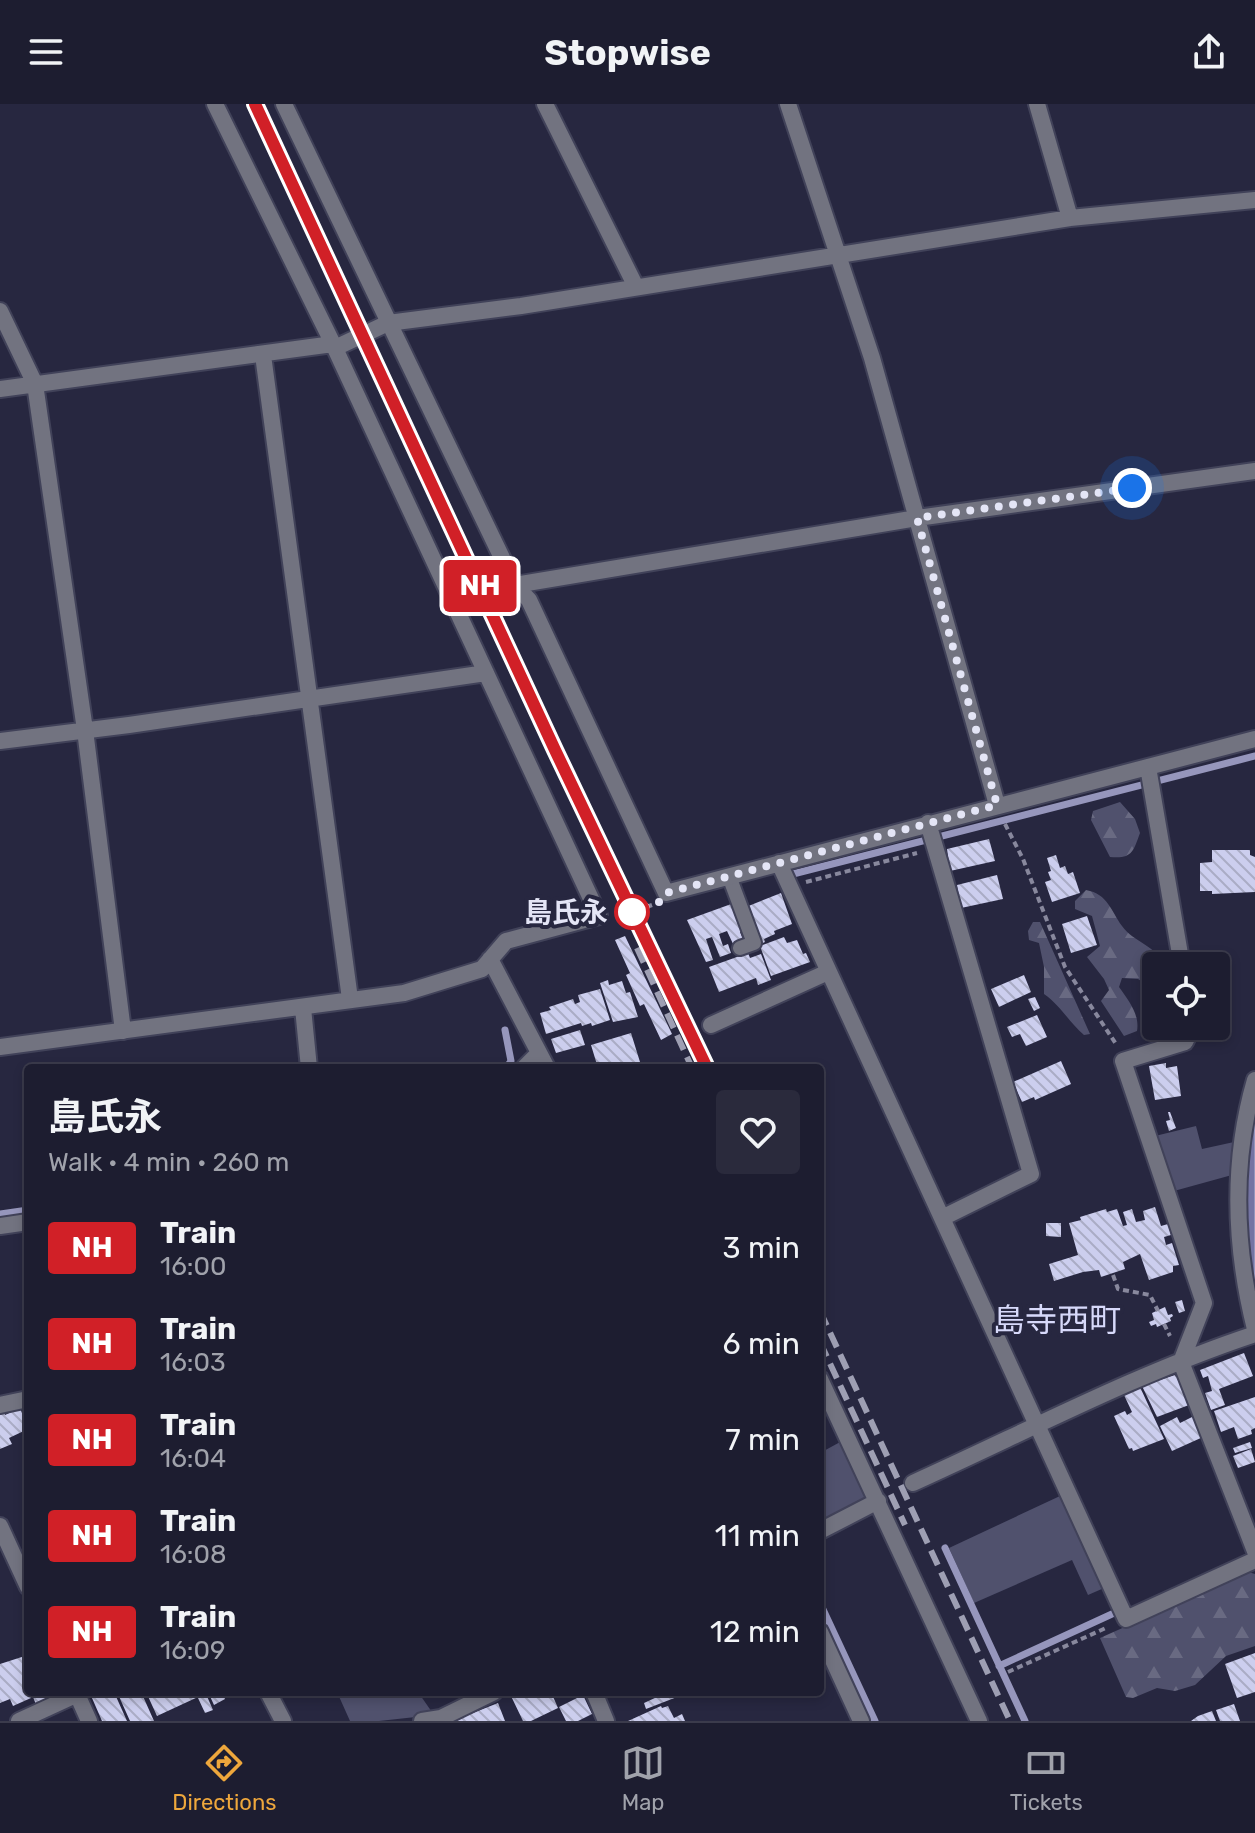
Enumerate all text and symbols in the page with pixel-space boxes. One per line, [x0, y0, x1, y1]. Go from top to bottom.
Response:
icon: menu [24, 30, 68, 74]
icon: share [1187, 30, 1231, 74]
text: Stopwise [544, 31, 711, 74]
your location [1112, 468, 1152, 508]
line badge: NH [444, 560, 516, 612]
text: NH [460, 569, 501, 602]
marker: 島氏永 [615, 895, 649, 929]
place label: 島氏永 [524, 896, 608, 929]
map controls [1142, 952, 1230, 1040]
button: locate [1142, 952, 1230, 1040]
button: heart [716, 1090, 800, 1174]
text: 島氏永 [48, 1094, 162, 1140]
text: Walk · 4 min · 260 m [48, 1147, 289, 1178]
text: Train [160, 1215, 236, 1251]
text: 3 min [723, 1230, 800, 1266]
text: NH [72, 1231, 113, 1264]
text: 16:00 [160, 1251, 226, 1282]
district label: 島寺西町 [993, 1301, 1121, 1339]
text: Train [160, 1311, 236, 1347]
text: 6 min [722, 1326, 800, 1362]
text: NH [72, 1327, 113, 1360]
text: 16:03 [160, 1347, 226, 1378]
text: Train [160, 1407, 236, 1443]
text: 7 min [725, 1422, 800, 1458]
text: NH [72, 1423, 113, 1456]
text: 16:04 [160, 1443, 226, 1474]
text: Train [160, 1503, 236, 1539]
text: 11 min [715, 1518, 800, 1554]
text: NH [72, 1519, 113, 1552]
text: 16:08 [160, 1539, 227, 1570]
text: Train [160, 1599, 236, 1635]
text: 12 min [710, 1614, 800, 1650]
text: NH [72, 1615, 113, 1648]
text: 16:09 [160, 1635, 225, 1666]
tab: Directions [172, 1741, 276, 1816]
tab: Map [621, 1741, 665, 1816]
tab: Tickets [1010, 1741, 1083, 1816]

